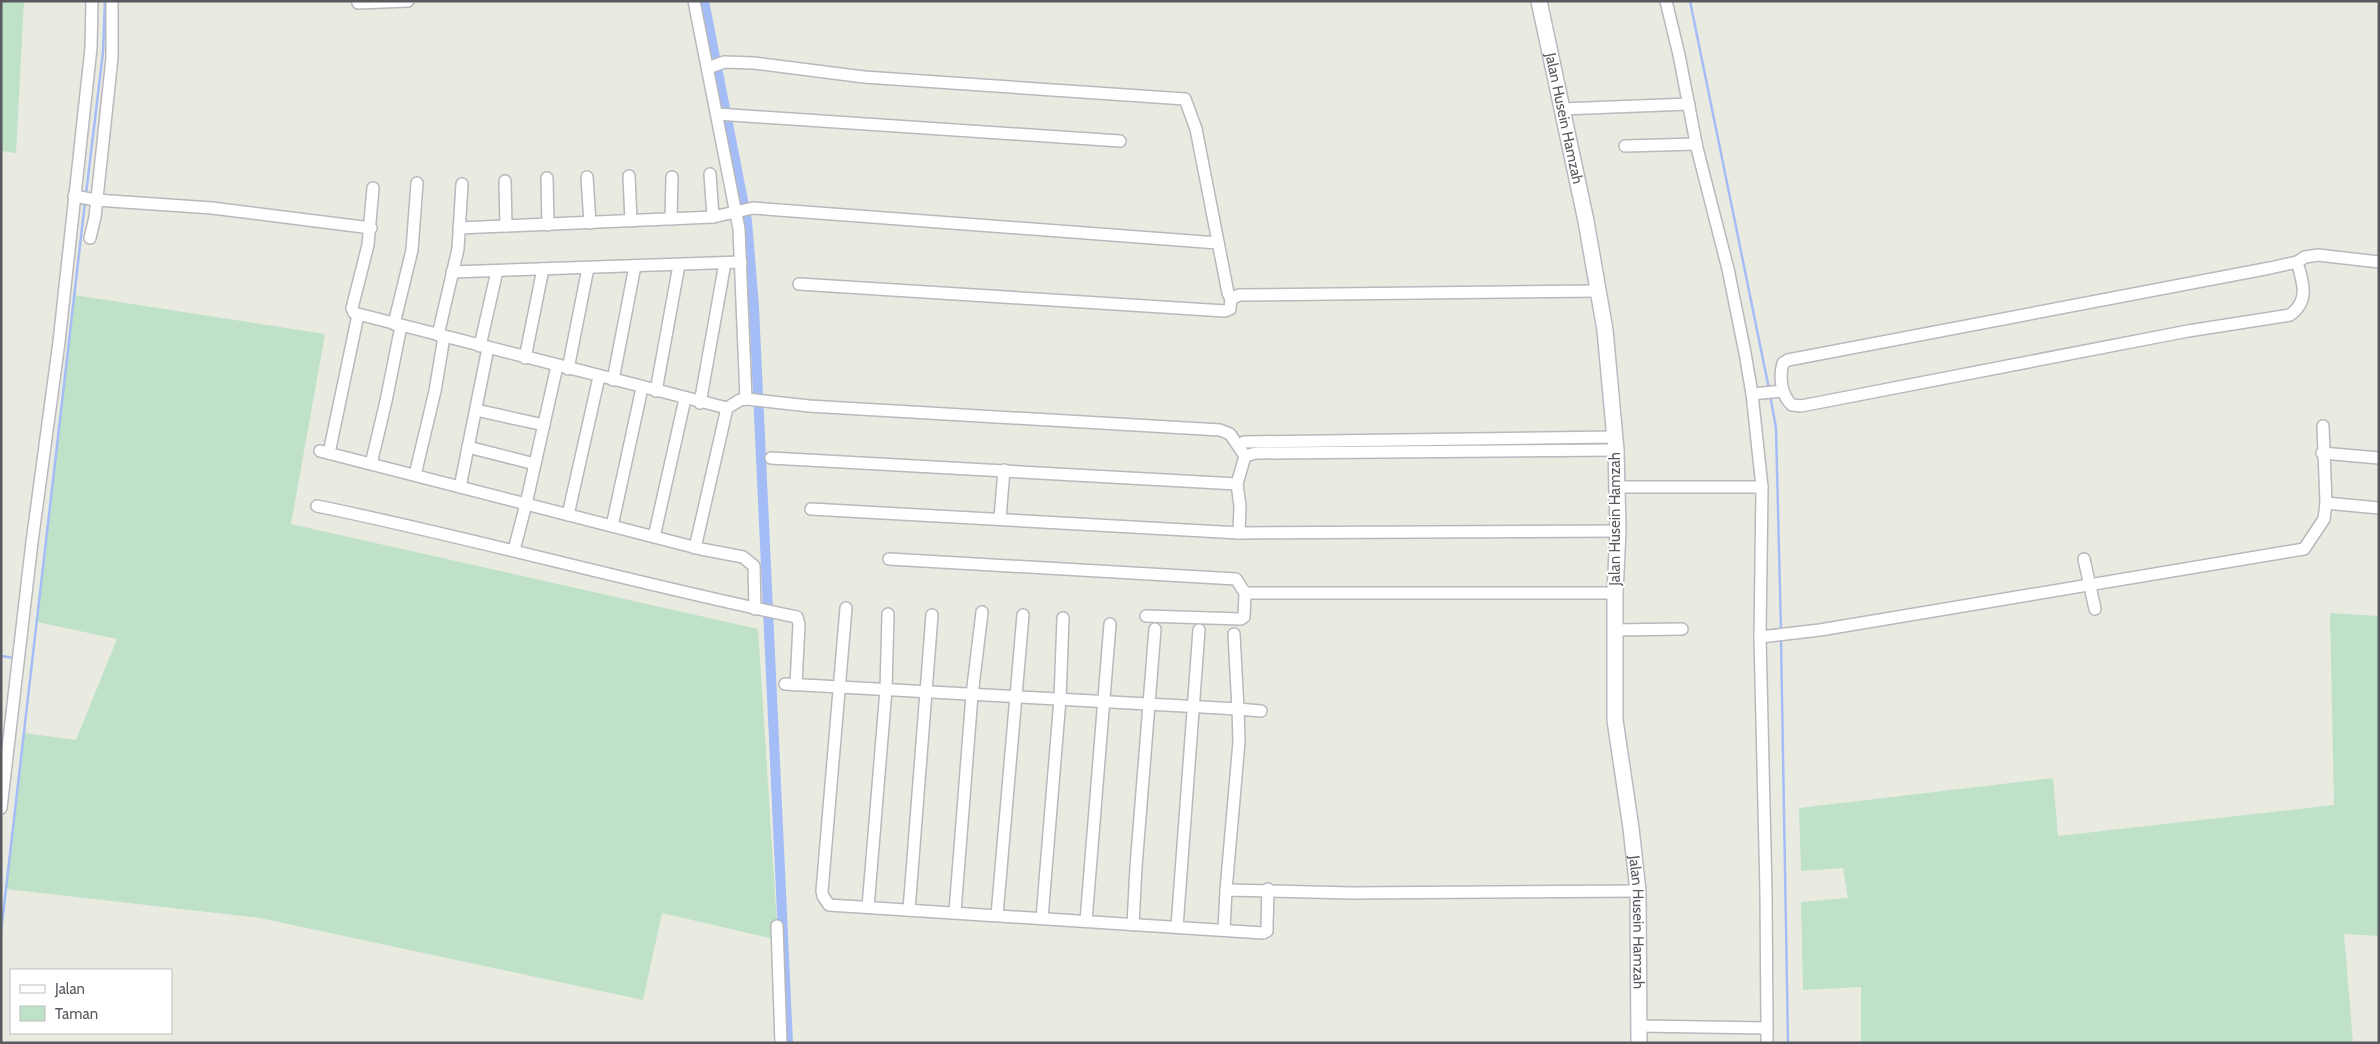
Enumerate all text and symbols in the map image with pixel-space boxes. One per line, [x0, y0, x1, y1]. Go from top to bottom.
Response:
street label: Jalan Husein Hamzah [1541, 50, 1587, 186]
street label: Jalan Husein Hamzah [1606, 452, 1624, 587]
street label: Jalan Husein Hamzah [1625, 854, 1648, 989]
legend [10, 969, 172, 1034]
text: Jalan [54, 980, 85, 998]
text: Taman [55, 1005, 98, 1023]

